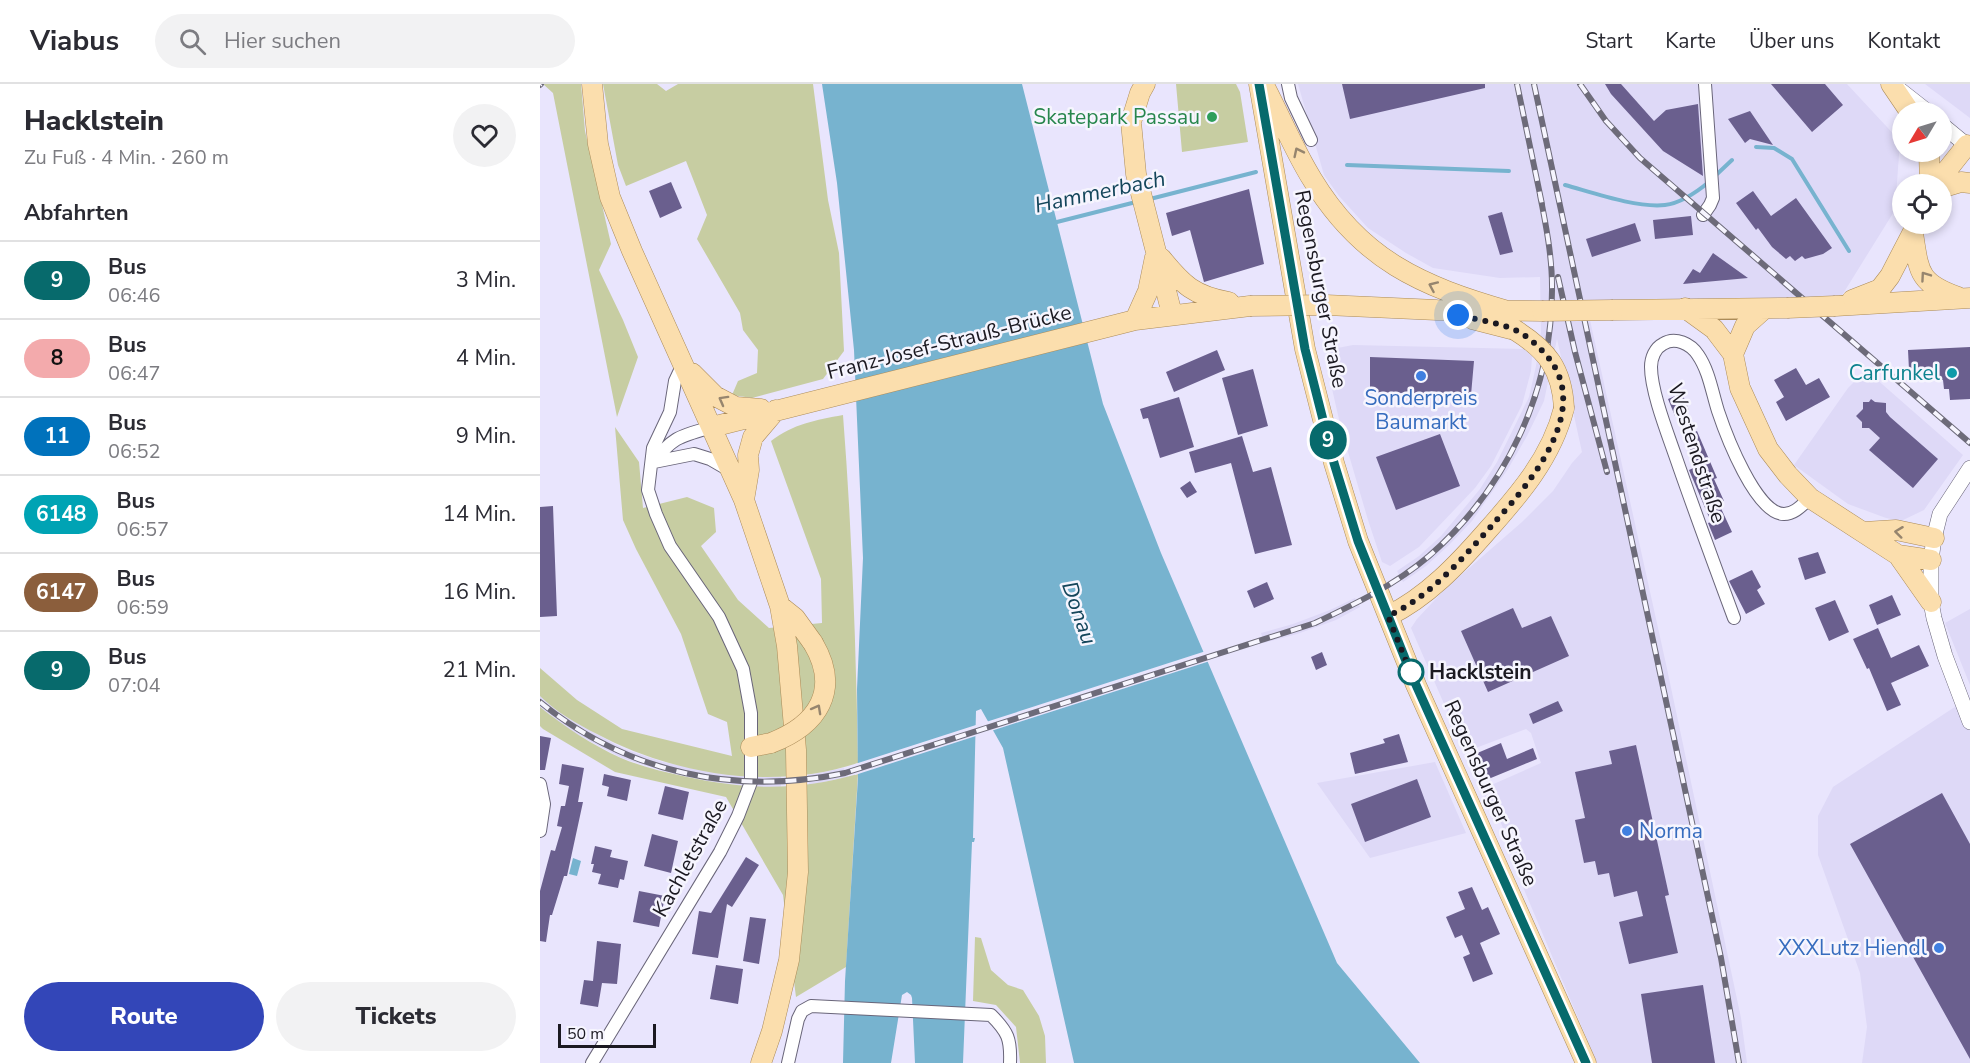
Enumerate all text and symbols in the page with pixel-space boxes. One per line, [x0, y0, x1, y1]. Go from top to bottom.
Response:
search box [155, 14, 575, 68]
text: Viabus [30, 22, 119, 60]
icon: search [176, 25, 209, 58]
text: Hier suchen [224, 26, 341, 56]
text: Start [1585, 27, 1632, 55]
text: Karte [1665, 27, 1716, 55]
text: Über uns [1749, 27, 1834, 55]
text: Kontakt [1867, 27, 1940, 55]
text: Hacklstein [24, 102, 164, 140]
north arrow [1892, 102, 1952, 162]
map controls [1892, 102, 1952, 234]
place label: Skatepark Passau [1033, 103, 1200, 131]
button: heart [453, 104, 516, 167]
marker: Skatepark Passau [1205, 110, 1219, 124]
text: Zu Fuß · 4 Min. · 260 m [24, 144, 229, 171]
one-way arrow [1294, 148, 1305, 158]
water label: Hammerbach [1032, 164, 1168, 220]
button: locate [1892, 174, 1952, 234]
street label: Regensburger Straße [1288, 188, 1354, 390]
text: Abfahrten [24, 198, 129, 228]
text: Bus [108, 252, 147, 282]
text: 3 Min. [456, 265, 516, 295]
text: 9 [51, 266, 63, 294]
one-way arrow [1921, 272, 1932, 283]
one-way arrow [1428, 281, 1439, 293]
text: 06:46 [108, 282, 161, 309]
street label: Franz-Josef-Strauß-Brücke [824, 298, 1074, 386]
your location [1443, 300, 1473, 330]
text: Bus [108, 330, 147, 360]
text: 4 Min. [456, 343, 516, 373]
text: 8 [51, 344, 63, 372]
place label: Carfunkel [1849, 359, 1941, 387]
text: 06:47 [108, 360, 161, 387]
marker: Carfunkel [1945, 366, 1959, 380]
marker: Sonderpreis Baumarkt [1414, 369, 1428, 383]
street label: Westendstraße [1661, 379, 1733, 527]
place label: Sonderpreis Baumarkt [1364, 384, 1478, 436]
one-way arrow [719, 396, 729, 407]
text: Bus [108, 408, 147, 438]
line badge: 9 [1308, 420, 1348, 460]
text: 9 Min. [456, 421, 516, 451]
text: 11 [44, 422, 70, 450]
text: 9 [1322, 426, 1334, 454]
text: 06:52 [108, 438, 161, 465]
text: Bus [116, 486, 155, 516]
text: 14 Min. [443, 499, 516, 529]
text: 6148 [36, 500, 86, 528]
text: 06:57 [116, 516, 169, 543]
one-way arrow [1895, 526, 1904, 538]
text: Bus [116, 564, 155, 594]
text: 16 Min. [443, 577, 516, 607]
water label: Donau [1054, 577, 1104, 649]
text: 6147 [36, 578, 86, 606]
text: 06:59 [116, 594, 169, 621]
text: Bus [108, 642, 147, 672]
text: 21 Min. [443, 655, 516, 685]
text: 9 [51, 656, 63, 684]
place label: Hacklstein [1429, 658, 1532, 686]
marker: Hacklstein [1398, 659, 1424, 685]
text: 07:04 [108, 672, 161, 699]
street label: Regensburger Straße [1437, 695, 1545, 891]
one-way arrow [810, 705, 821, 715]
street label: Kachletstraße [646, 794, 734, 922]
place label: Norma [1639, 817, 1703, 845]
marker: Norma [1620, 824, 1634, 838]
place label: XXXLutz Hiendl [1778, 934, 1928, 962]
marker: XXXLutz Hiendl [1932, 941, 1946, 955]
button: Route [24, 982, 264, 1051]
button: Tickets [276, 982, 516, 1051]
scale bar [558, 1021, 656, 1048]
text: 50 m [567, 1023, 604, 1045]

